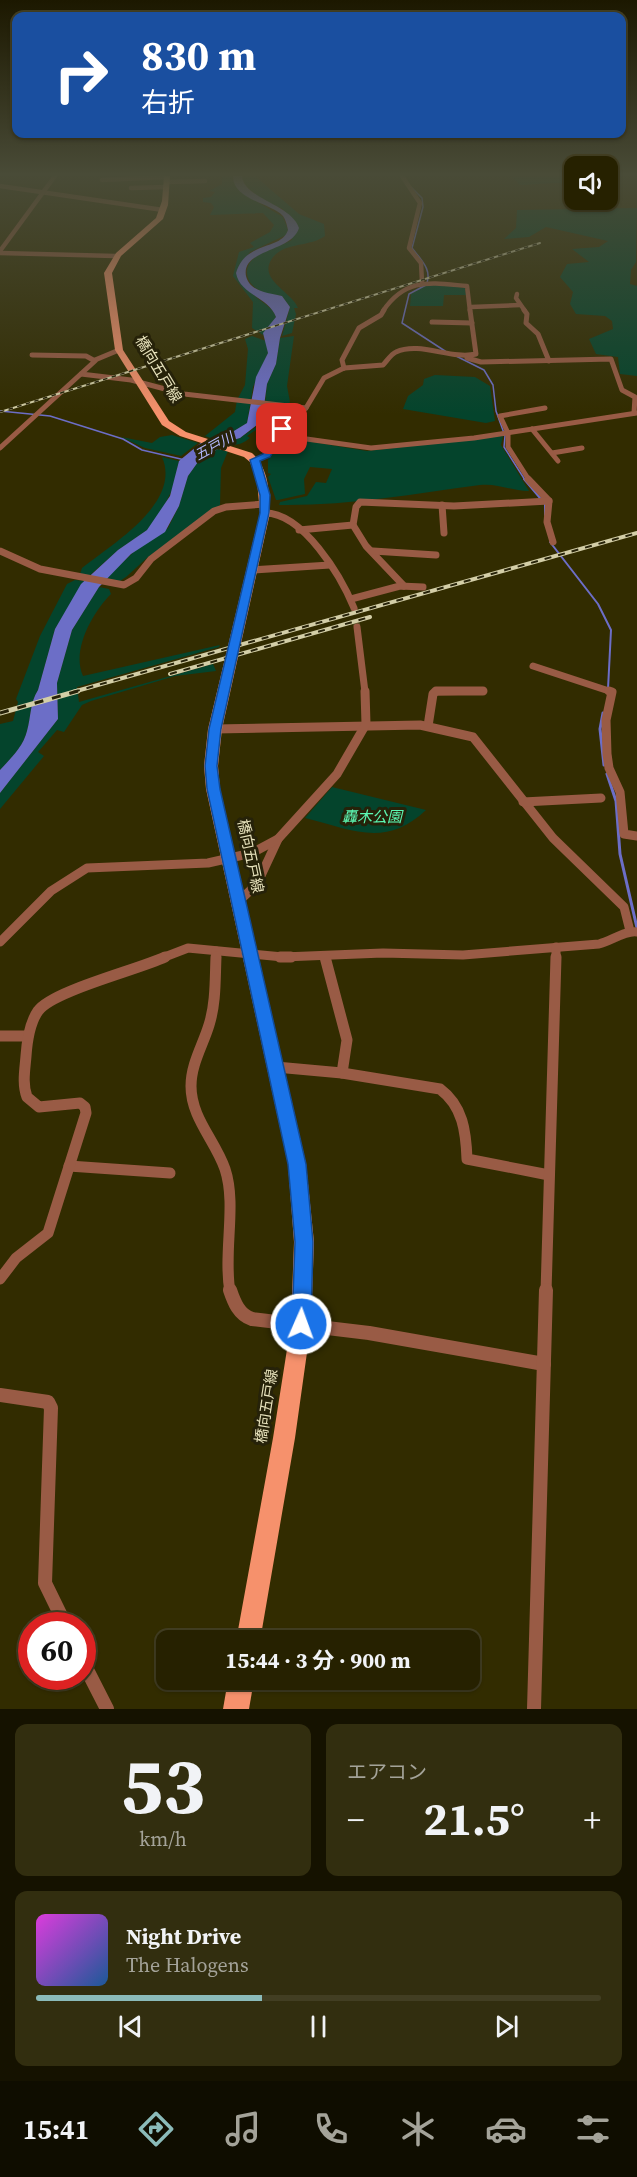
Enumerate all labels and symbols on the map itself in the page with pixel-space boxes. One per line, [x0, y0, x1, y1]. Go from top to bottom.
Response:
street label: 橋向五戸線 [131, 331, 187, 407]
pin [256, 403, 307, 454]
water label: 五戸川 [191, 426, 239, 465]
park label: 轟木公園 [342, 806, 404, 827]
street label: 橋向五戸線 [233, 817, 269, 895]
position arrow [269, 1292, 333, 1356]
street label: 橋向五戸線 [250, 1367, 282, 1445]
speed limit sign: 60 [18, 1612, 96, 1690]

